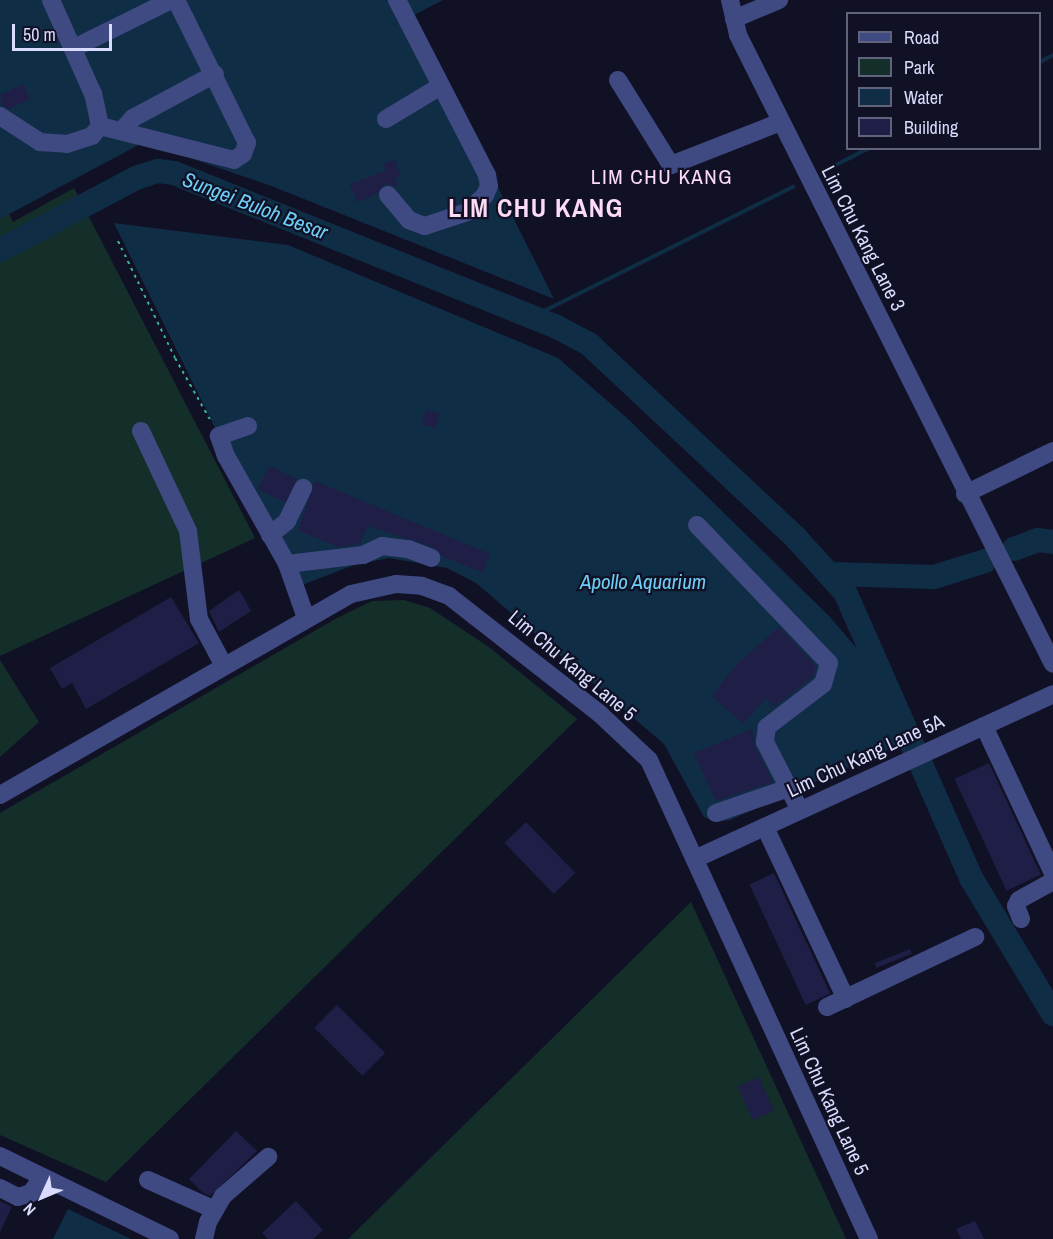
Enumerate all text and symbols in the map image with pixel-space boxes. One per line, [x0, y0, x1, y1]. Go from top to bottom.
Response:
scale bar [15, 12, 116, 50]
legend [846, 12, 1041, 150]
text: 50 m [23, 22, 56, 47]
text: Road [904, 25, 939, 50]
text: Park [904, 55, 934, 80]
text: Water [904, 85, 943, 110]
text: Building [904, 115, 958, 140]
street label: Lim Chu Kang Lane 3 [817, 161, 911, 315]
district label: LIM CHU KANG [591, 164, 733, 190]
water label: Sungei Buloh Besar [179, 167, 331, 245]
district label: LIM CHU KANG [448, 192, 624, 224]
water label: Apollo Aquarium [579, 569, 707, 595]
street label: Lim Chu Kang Lane 5 [504, 605, 642, 725]
street label: Lim Chu Kang Lane 5A [783, 708, 947, 802]
street label: Lim Chu Kang Lane 5 [785, 1024, 875, 1178]
north arrow [12, 1167, 72, 1227]
text: N [18, 1198, 40, 1221]

